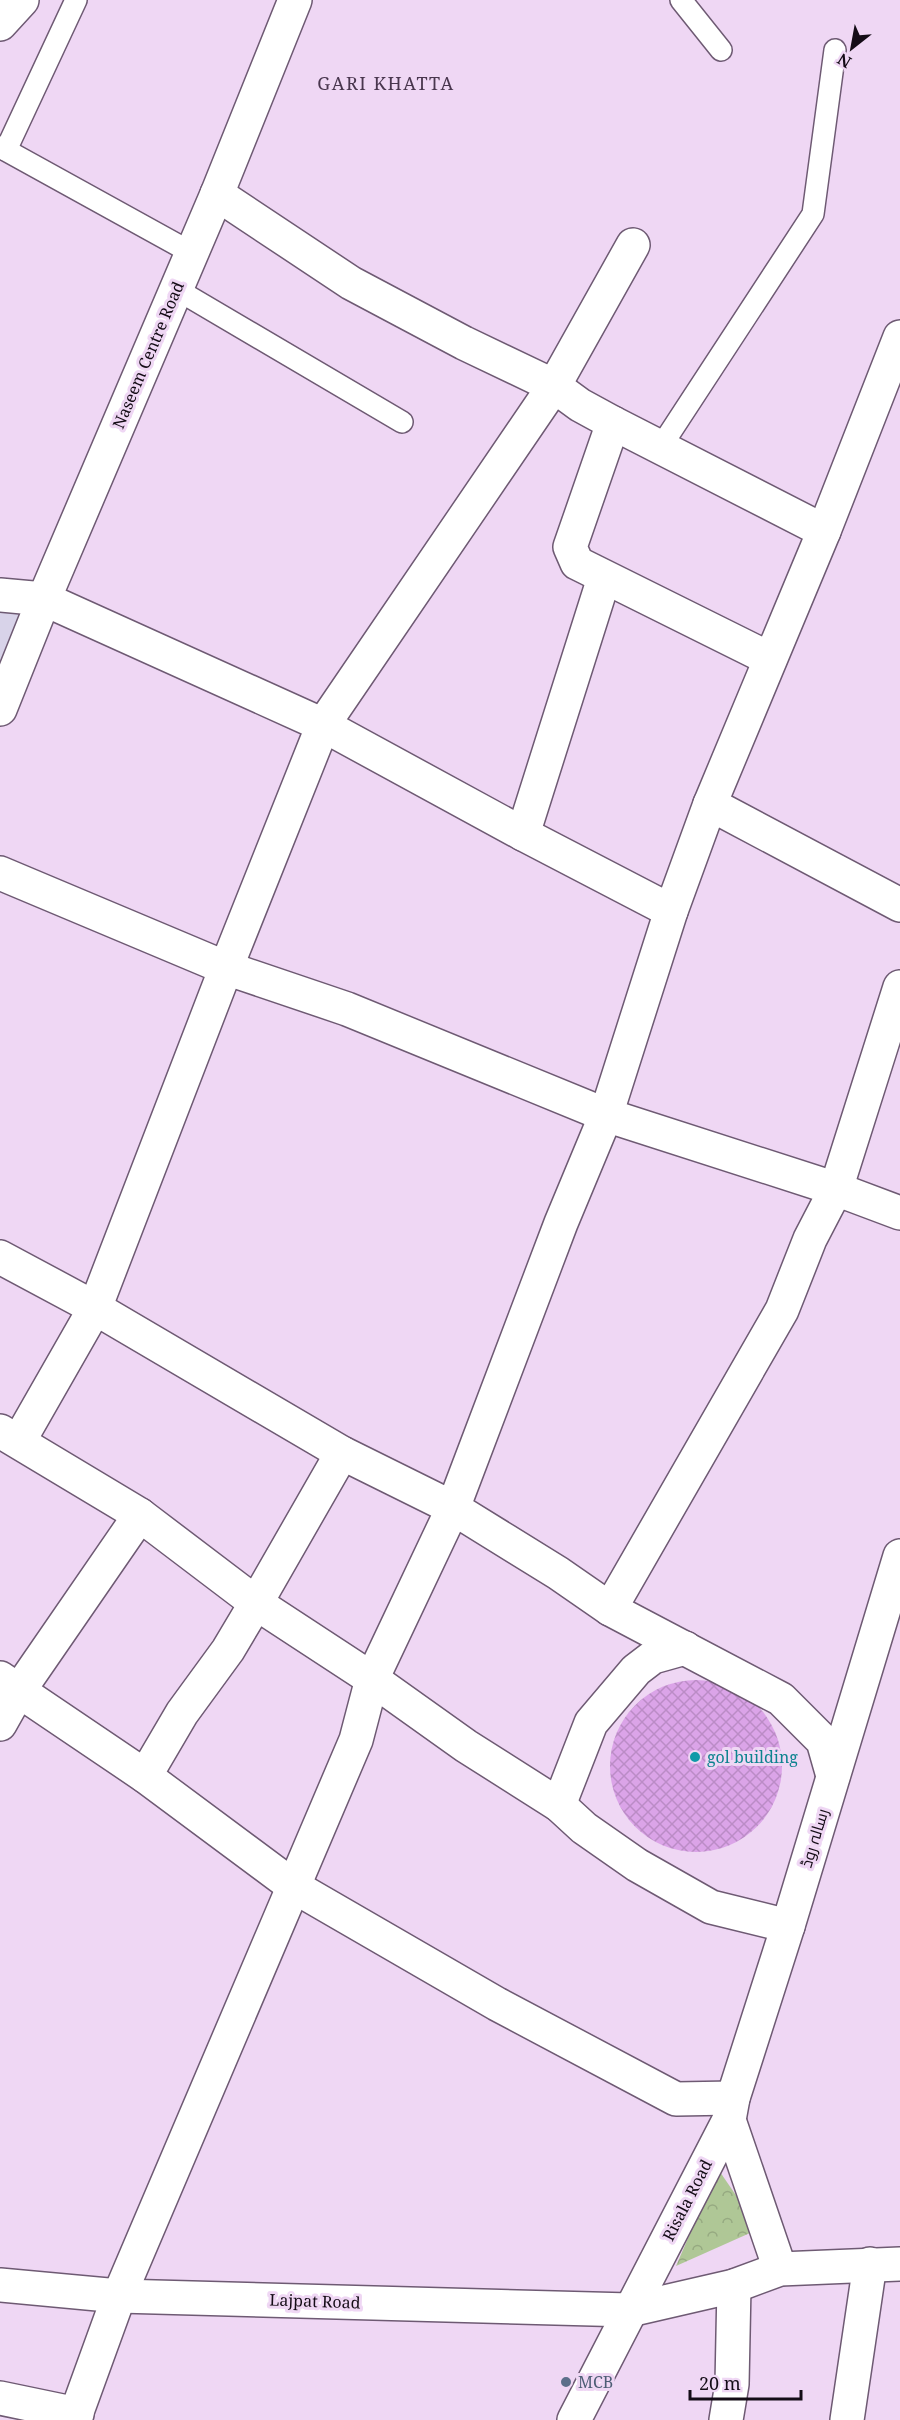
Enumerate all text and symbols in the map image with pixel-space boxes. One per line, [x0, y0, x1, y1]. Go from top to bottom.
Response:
north arrow [822, 18, 882, 78]
text: N [833, 48, 855, 74]
district label: GARI KHATTA [317, 71, 455, 95]
street label: Naseem Centre Road [107, 278, 189, 432]
place label: gol building [707, 1746, 798, 1768]
marker: gol building [688, 1750, 702, 1764]
street label: رسالہ روڈ [795, 1806, 833, 1870]
street label: Risala Road [657, 2155, 717, 2244]
street label: Lajpat Road [269, 2288, 361, 2314]
scale bar [690, 2363, 801, 2401]
place label: MCB [578, 2371, 613, 2393]
text: 20 m [699, 2371, 741, 2395]
marker: MCB [559, 2375, 573, 2389]

